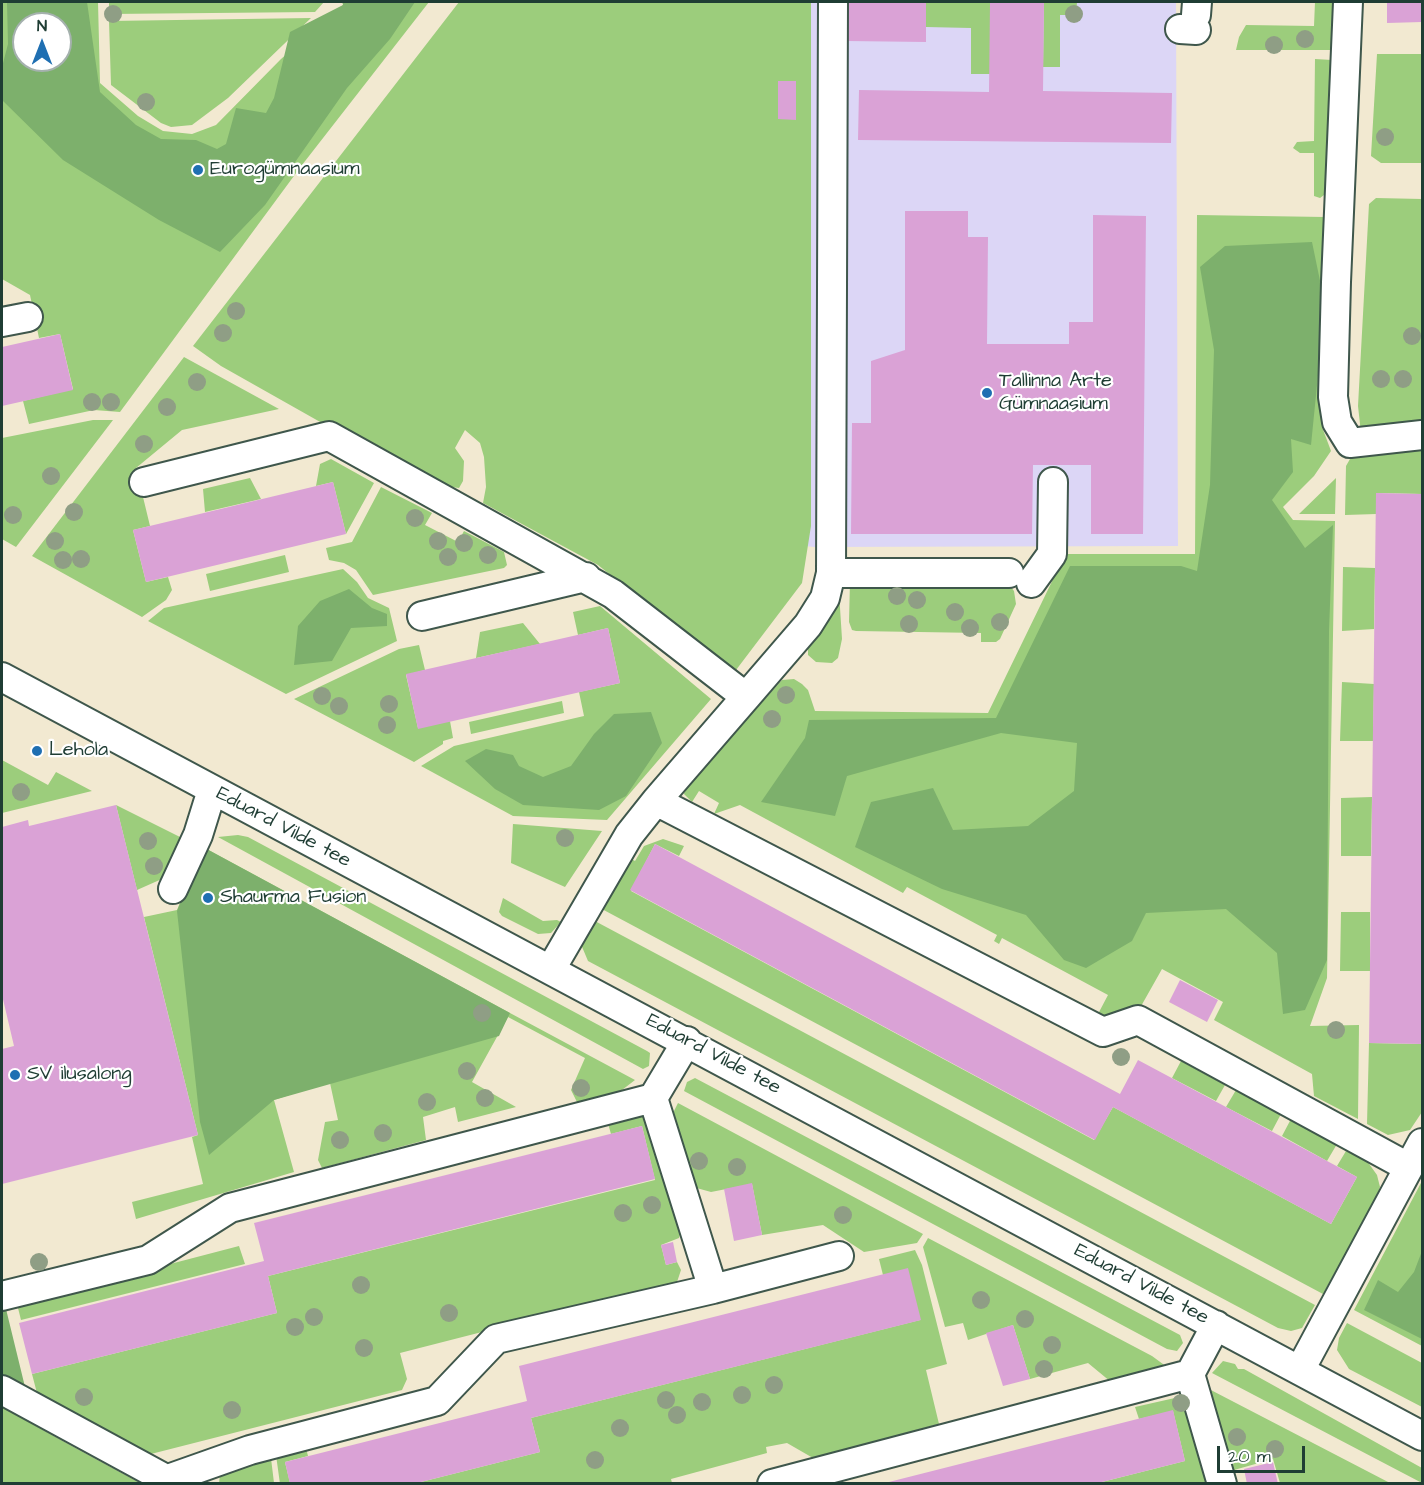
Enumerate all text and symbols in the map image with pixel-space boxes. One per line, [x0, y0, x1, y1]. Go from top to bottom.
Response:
north arrow [12, 12, 72, 72]
text: N [37, 15, 47, 37]
place label: Eurogümnaasium [210, 158, 359, 182]
marker: Eurogümnaasium [191, 163, 205, 177]
place label: Tallinna Arte Gümnaasium [999, 370, 1112, 417]
marker: Tallinna Arte Gümnaasium [980, 386, 994, 400]
place label: Lehola [49, 739, 108, 763]
marker: Lehola [30, 744, 44, 758]
street label: Eduard Vilde tee [211, 782, 355, 874]
place label: Shaurma Fusion [220, 886, 366, 910]
marker: Shaurma Fusion [201, 891, 215, 905]
street label: Eduard Vilde tee [641, 1009, 785, 1101]
place label: SV ilusalong [27, 1063, 132, 1087]
marker: SV ilusalong [8, 1068, 22, 1082]
street label: Eduard Vilde tee [1069, 1239, 1213, 1331]
scale bar [1220, 1434, 1308, 1472]
text: 20 m [1228, 1444, 1271, 1469]

